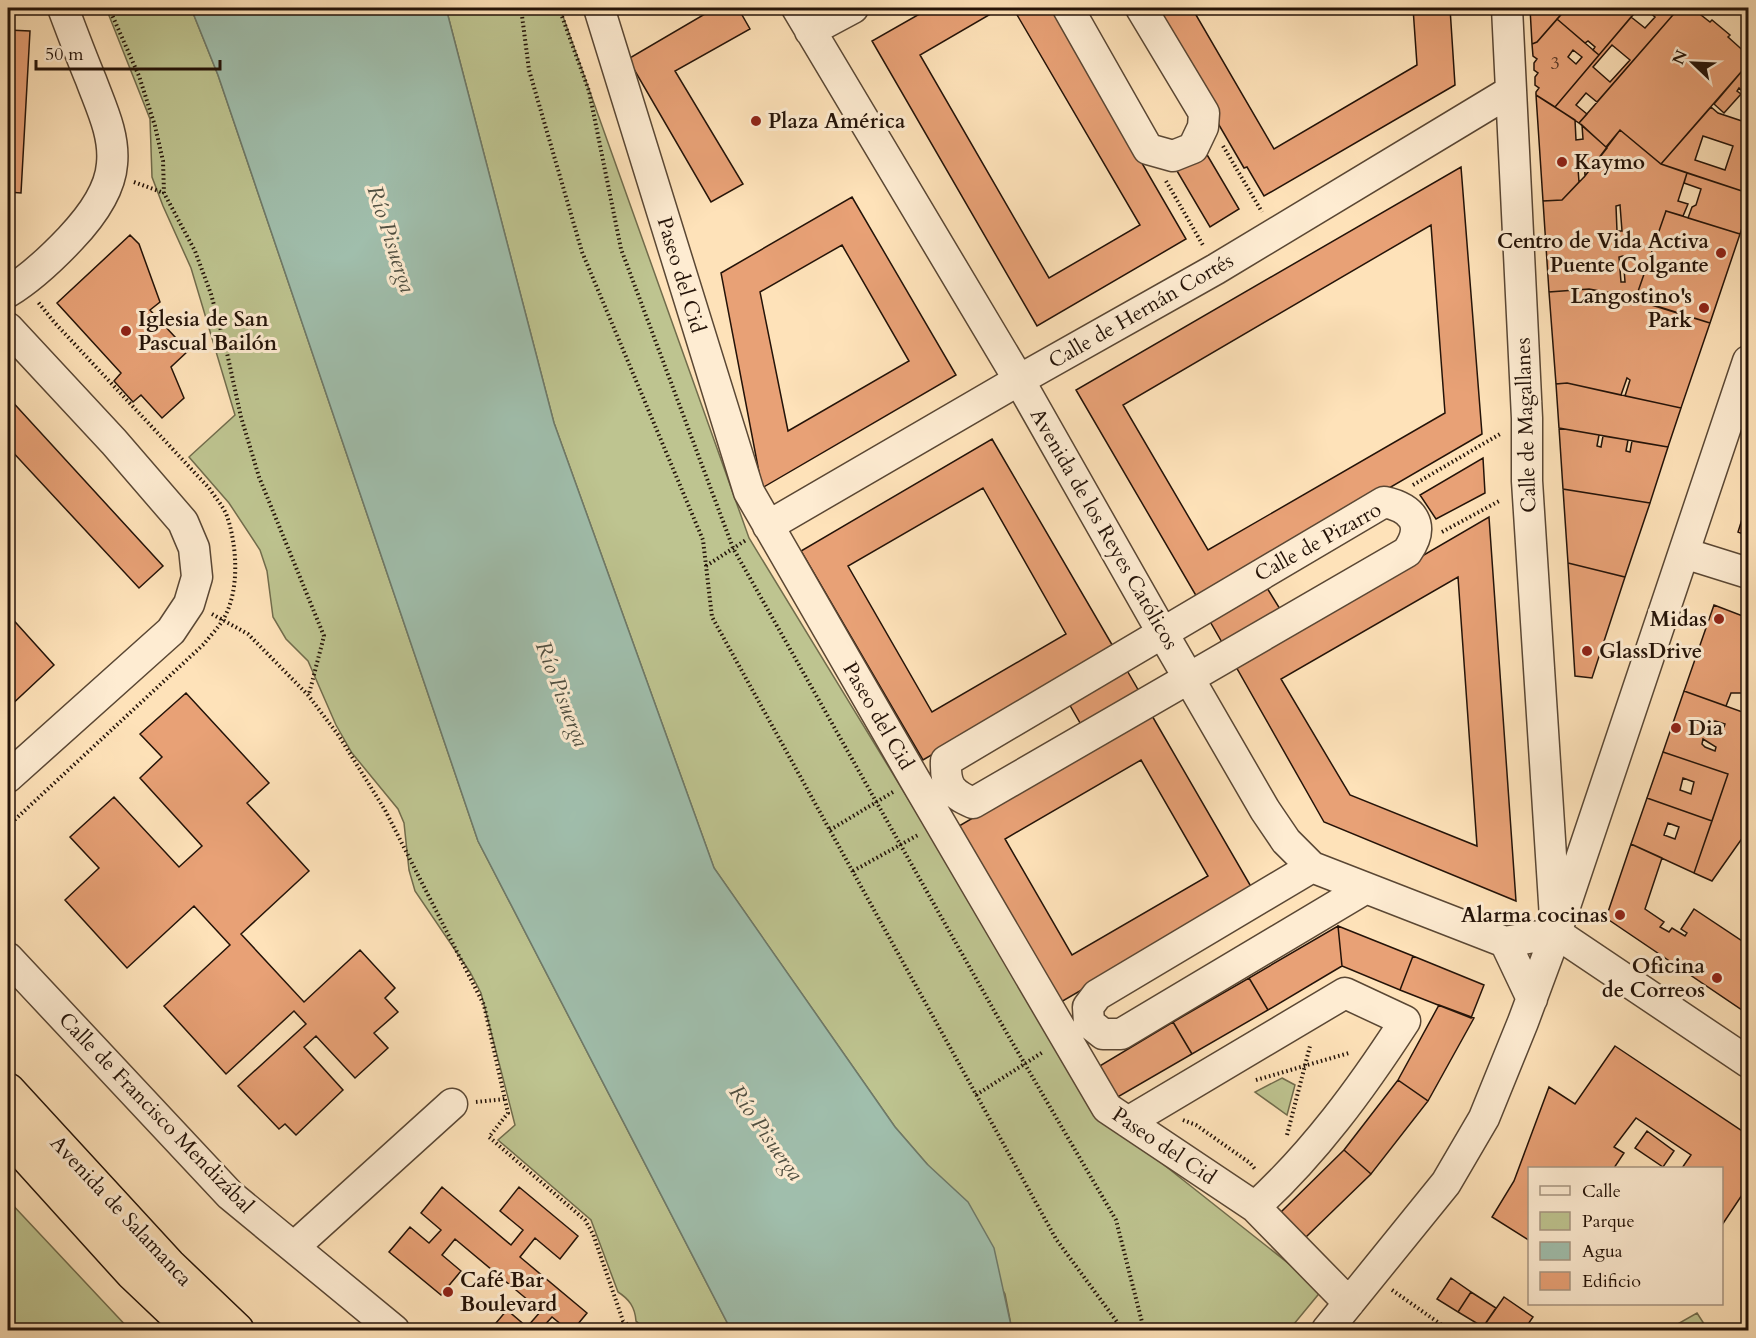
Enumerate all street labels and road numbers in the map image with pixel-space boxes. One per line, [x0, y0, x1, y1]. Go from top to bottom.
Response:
street label: Paseo del Cid [650, 213, 712, 337]
street label: Calle de Hernán Cortés [1043, 246, 1239, 376]
street label: Calle de Magallanes [1508, 337, 1544, 513]
street label: Avenida de los Reyes Católicos [1023, 403, 1185, 655]
street label: Calle de Pizarro [1249, 495, 1387, 589]
street label: Paseo del Cid [835, 657, 921, 775]
street label: Calle de Francisco Mendizábal [52, 1006, 260, 1220]
street label: Paseo del Cid [1106, 1100, 1222, 1192]
street label: Avenida de Salamanca [43, 1129, 199, 1293]

